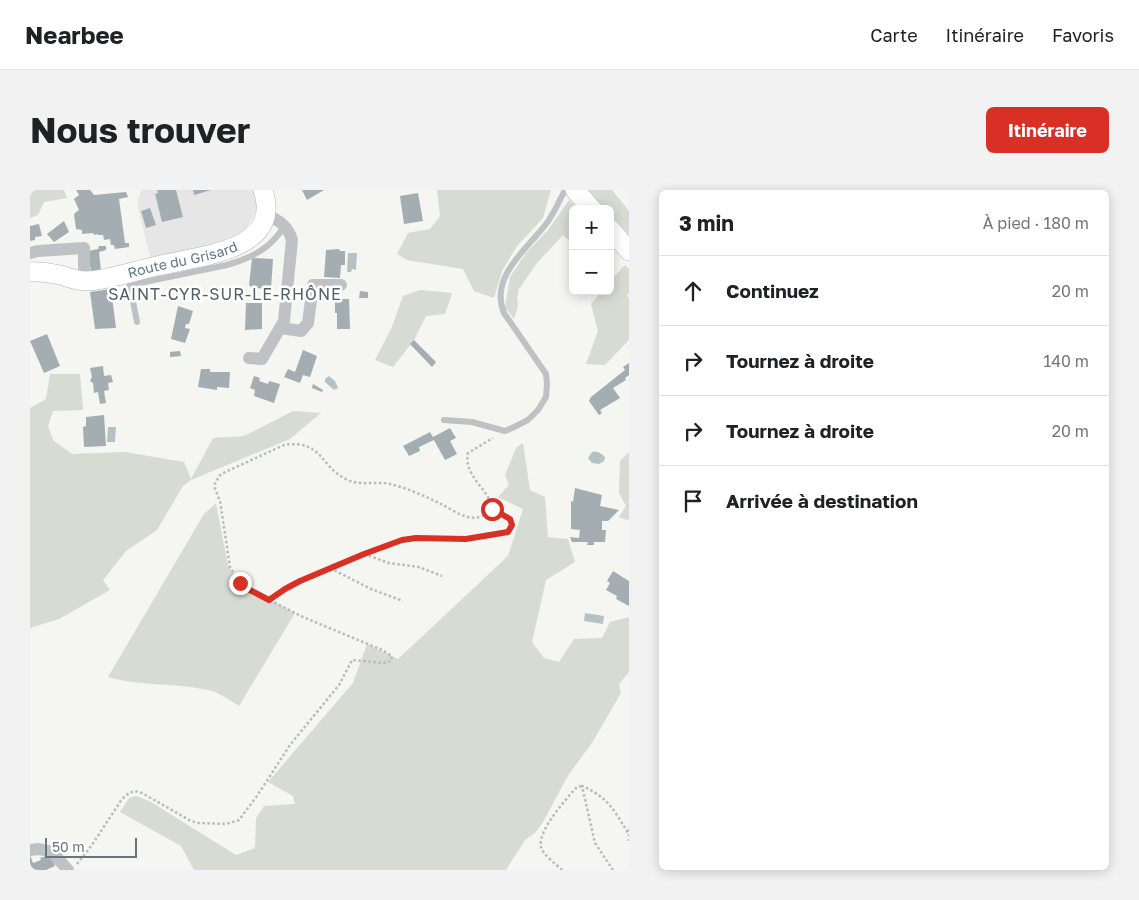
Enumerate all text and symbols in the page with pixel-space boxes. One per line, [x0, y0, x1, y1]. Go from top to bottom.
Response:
text: Nearbee [25, 20, 124, 49]
text: Carte [870, 24, 918, 46]
text: Itinéraire [946, 24, 1024, 46]
text: Favoris [1052, 24, 1114, 46]
button: Itinéraire [986, 107, 1109, 153]
text: Nous trouver [30, 109, 250, 151]
map controls [569, 205, 614, 295]
button: + [569, 205, 614, 250]
text: 3 min [679, 210, 734, 236]
text: À pied · 180 m [983, 213, 1089, 233]
street label: Route du Grisard [126, 237, 240, 281]
button: − [569, 250, 614, 295]
icon: ahead [679, 277, 707, 305]
text: Continuez [726, 279, 819, 302]
text: 20 m [1052, 281, 1089, 301]
district label: SAINT-CYR-SUR-LE-RHÔNE [108, 284, 342, 304]
icon: right [679, 347, 707, 375]
text: Tournez à droite [726, 349, 874, 372]
text: 140 m [1043, 351, 1089, 371]
icon: right [679, 417, 707, 445]
text: Tournez à droite [726, 419, 874, 442]
text: 20 m [1052, 421, 1089, 441]
icon: arrive [679, 487, 707, 515]
text: Arrivée à destination [726, 489, 918, 512]
route start [481, 498, 504, 521]
route end [229, 572, 252, 595]
scale bar [45, 835, 138, 858]
text: 50 m [52, 838, 85, 855]

